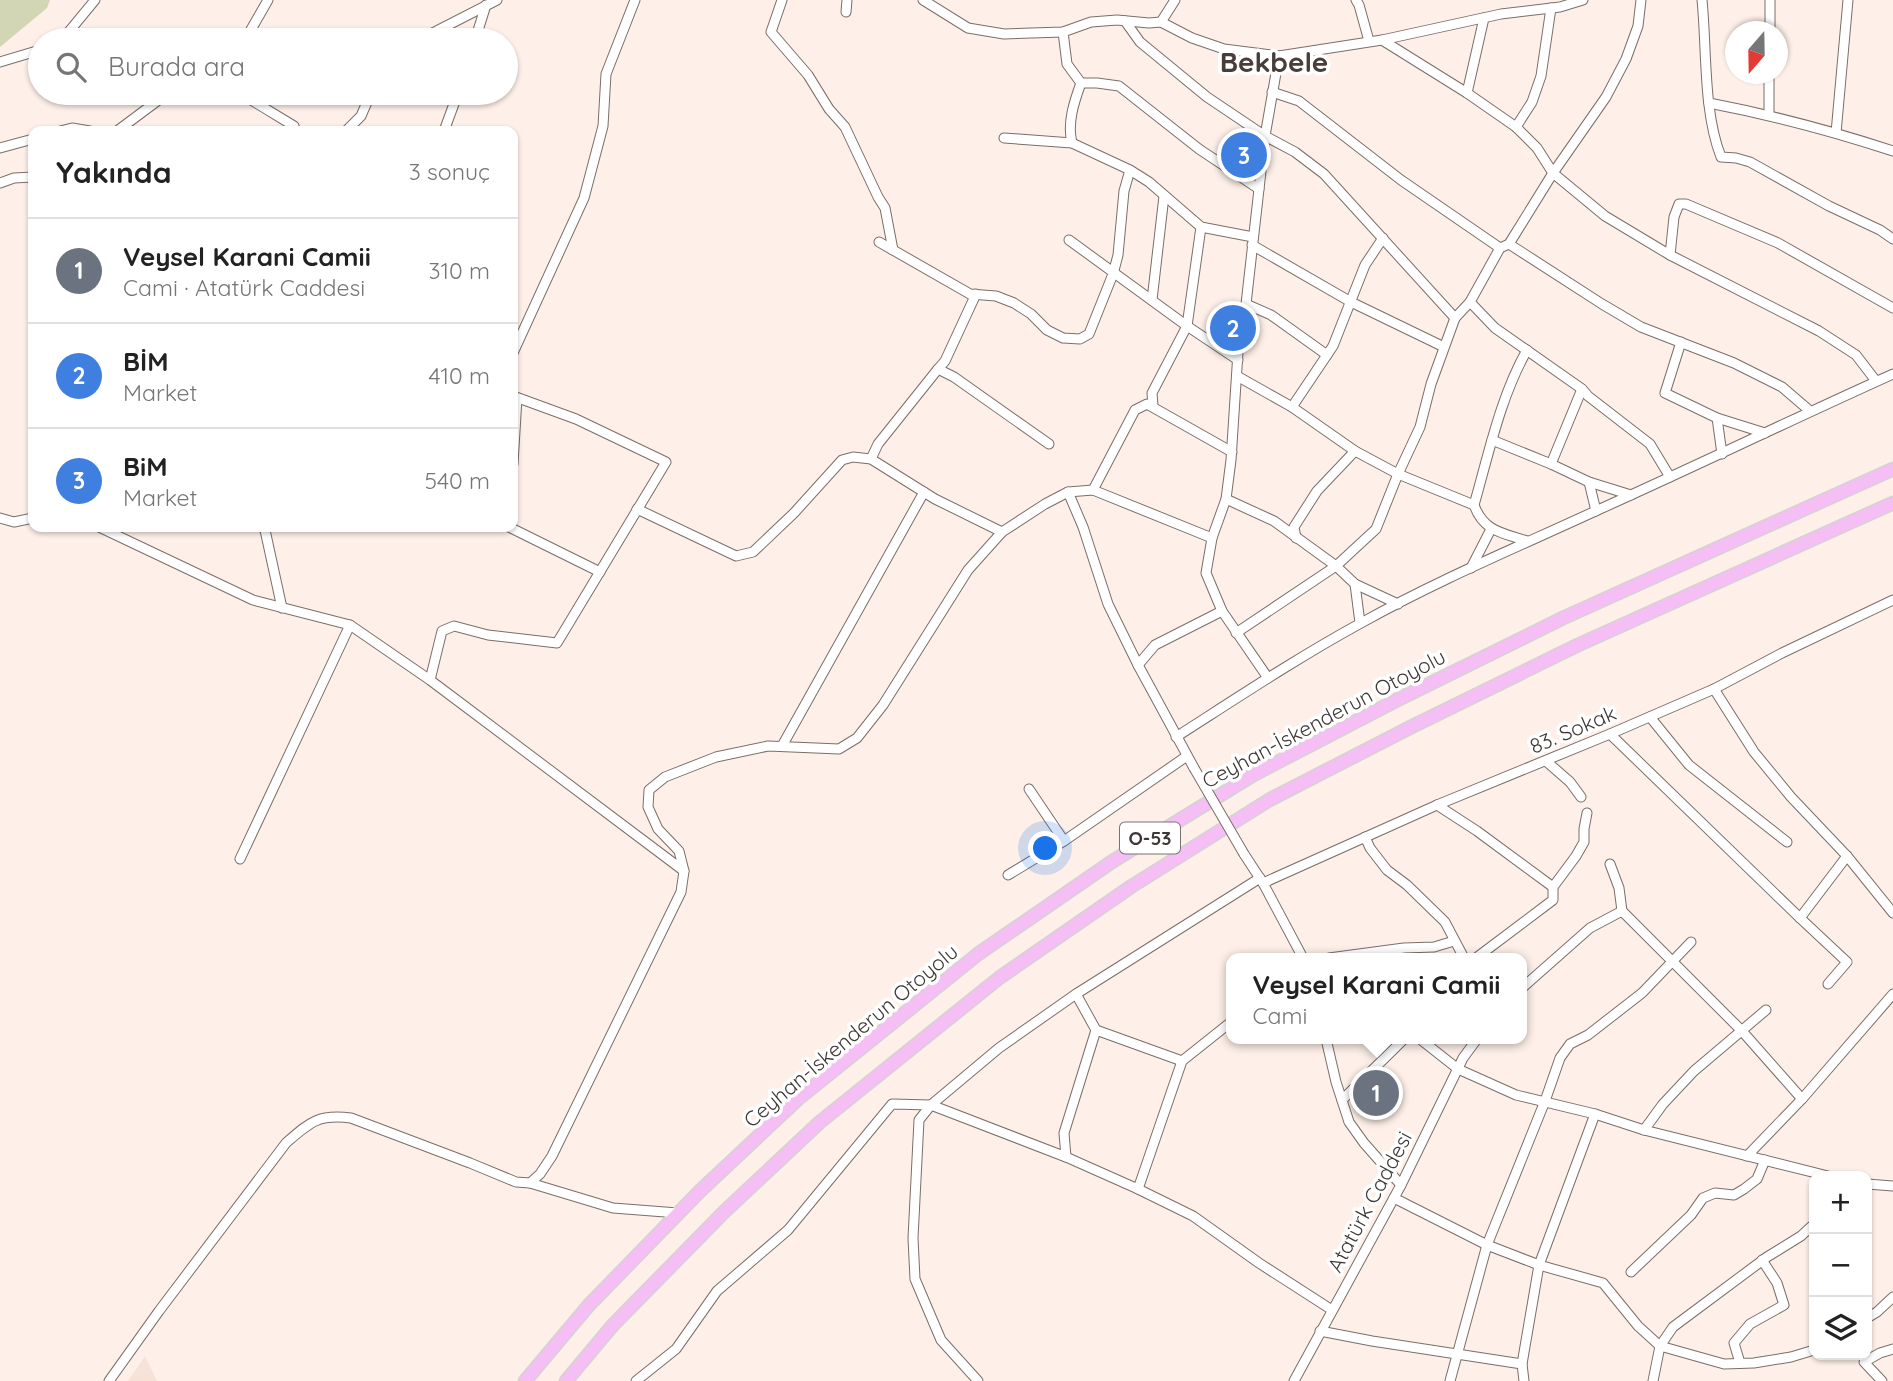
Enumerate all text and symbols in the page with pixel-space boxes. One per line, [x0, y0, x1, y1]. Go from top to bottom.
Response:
north arrow [1725, 21, 1788, 84]
search box [28, 28, 518, 105]
district label: Bekbele [1220, 44, 1328, 79]
icon: search [52, 48, 90, 86]
text: Burada ara [108, 50, 245, 83]
pin: 3 [1221, 129, 1267, 181]
text: Yakında [56, 153, 171, 191]
text: 3 sonuç [409, 157, 490, 186]
text: Veysel Karani Camii [123, 240, 371, 273]
text: 1 [75, 256, 83, 285]
text: 310 m [428, 256, 490, 285]
text: Cami · Atatürk Caddesi [123, 273, 365, 302]
pin: 2 [1210, 302, 1256, 354]
text: BİM [123, 345, 168, 378]
text: 2 [72, 361, 86, 390]
text: 410 m [429, 361, 490, 390]
text: Market [123, 378, 197, 407]
text: BiM [123, 450, 167, 483]
text: 3 [73, 466, 85, 495]
text: 540 m [424, 466, 490, 495]
text: Market [123, 483, 197, 512]
street label: Ceyhan-İskenderun Otoyolu [1197, 643, 1450, 793]
street label: 83. Sokak [1525, 699, 1620, 759]
road number: O-53 [1120, 822, 1180, 853]
your location [1028, 831, 1062, 865]
street label: Ceyhan-İskenderun Otoyolu [738, 938, 963, 1133]
popup [1226, 953, 1527, 1044]
text: Veysel Karani Camii [1253, 968, 1500, 1001]
text: Cami [1253, 1001, 1307, 1030]
pin: 1 [1353, 1067, 1399, 1119]
street label: Atatürk Caddesi [1321, 1127, 1417, 1276]
map controls [1809, 1171, 1872, 1360]
button: + [1809, 1171, 1872, 1234]
button: − [1809, 1234, 1872, 1297]
button: layers [1809, 1297, 1872, 1360]

